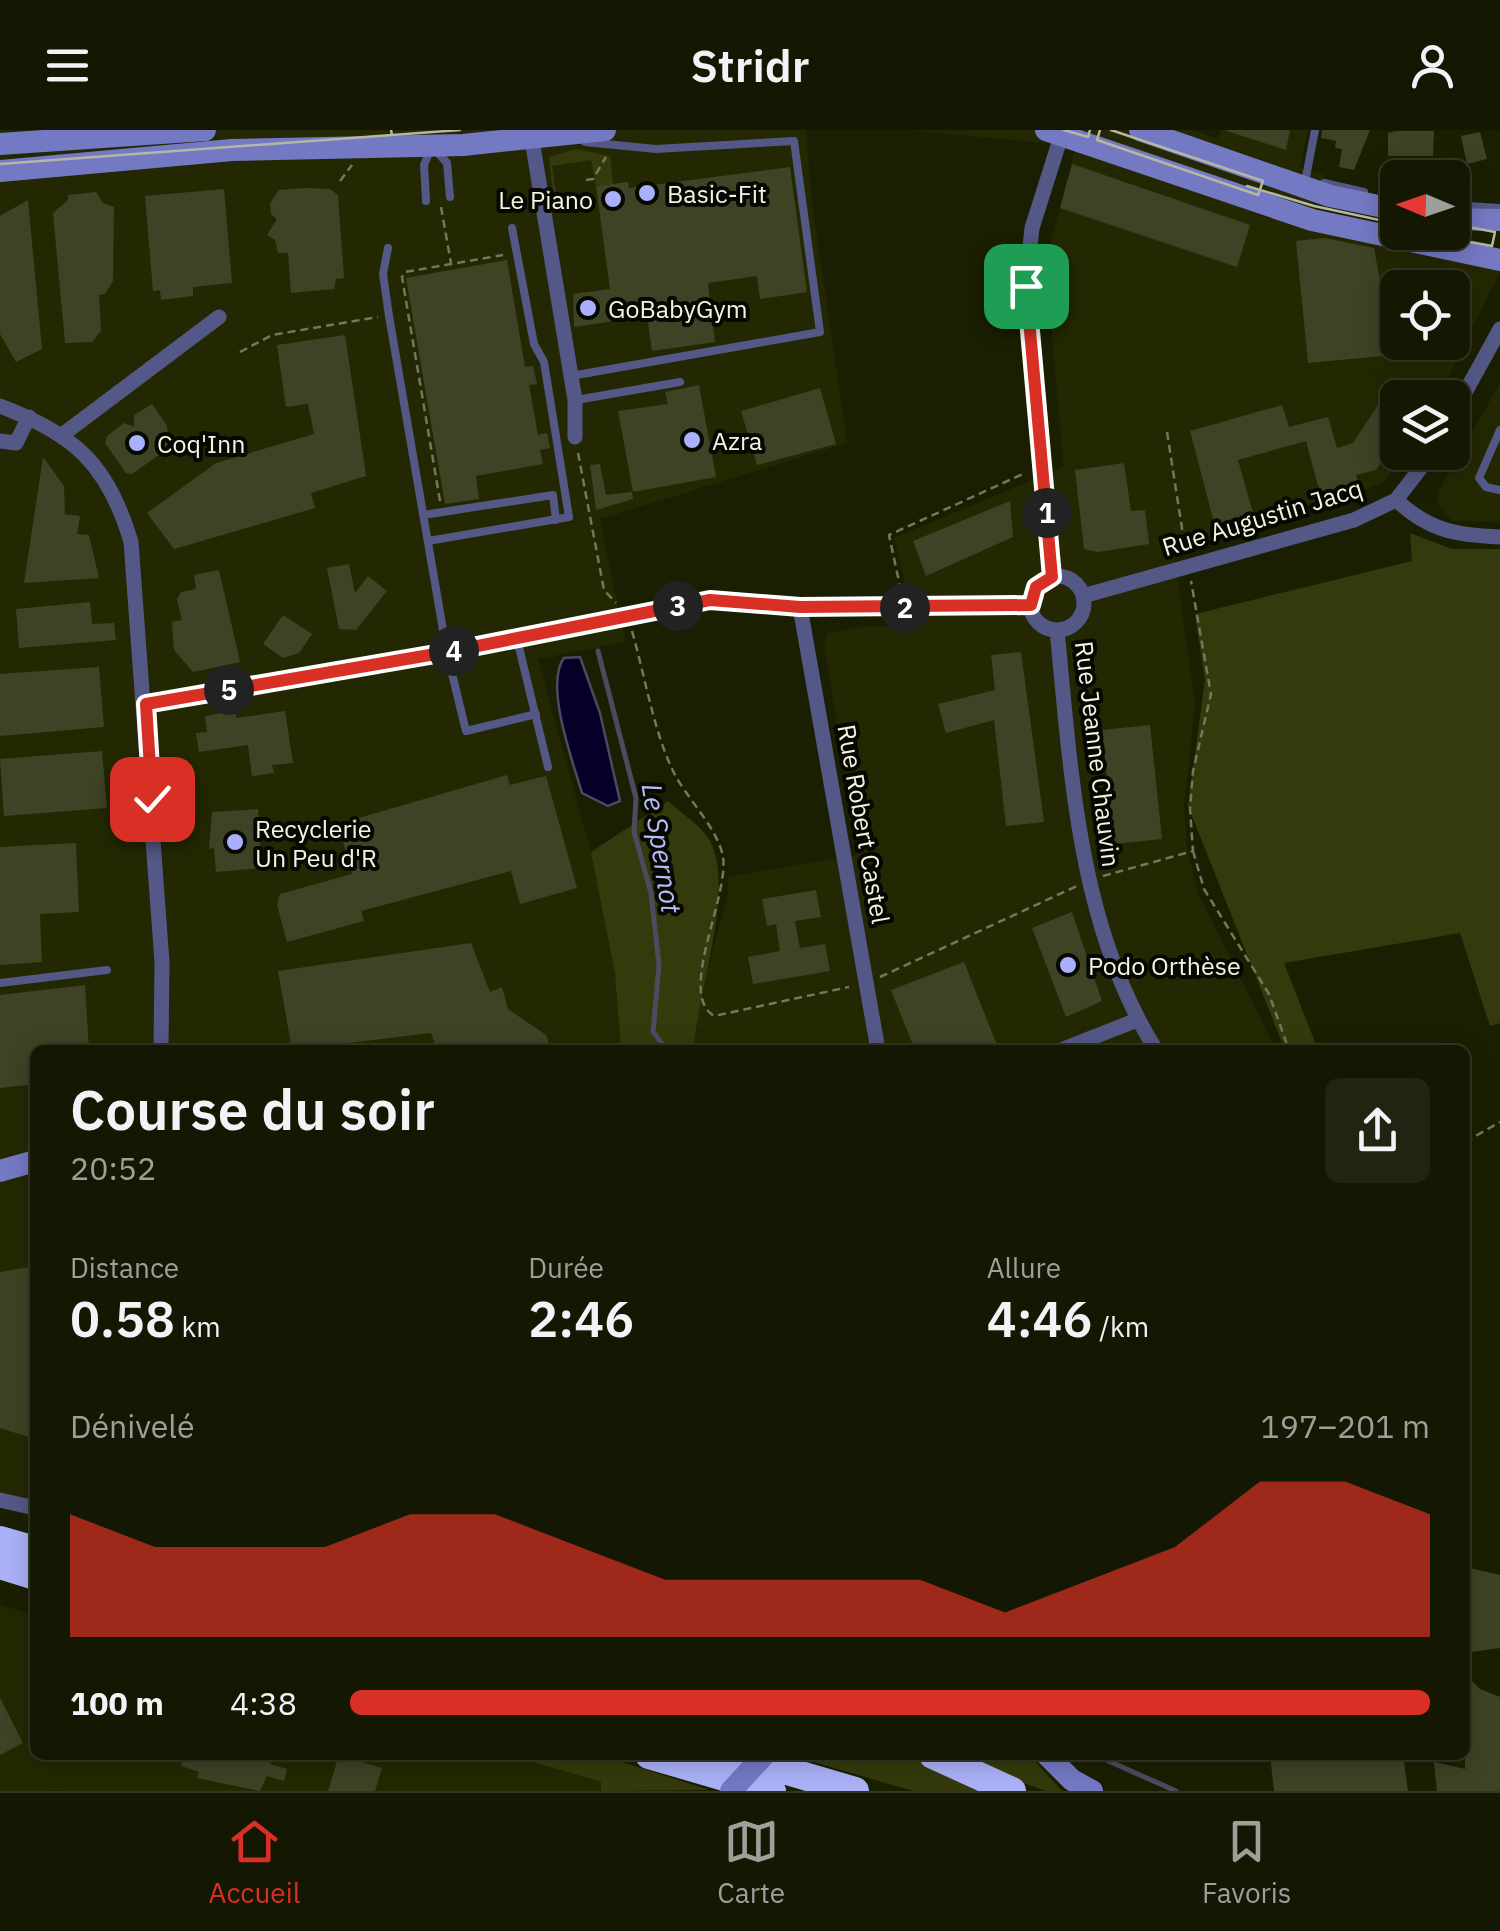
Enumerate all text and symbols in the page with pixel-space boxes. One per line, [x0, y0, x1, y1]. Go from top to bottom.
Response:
text: Stridr [691, 36, 809, 94]
icon: menu [40, 38, 95, 93]
icon: person [1405, 38, 1460, 93]
north arrow [1380, 160, 1470, 250]
map controls [1380, 160, 1470, 470]
place label: Basic-Fit [667, 177, 767, 210]
marker: Basic-Fit [636, 182, 658, 204]
place label: Le Piano [498, 183, 593, 216]
marker: Le Piano [602, 188, 624, 210]
pin [984, 244, 1069, 329]
icon: arrive [999, 259, 1054, 314]
button: locate [1380, 270, 1470, 360]
place label: GoBabyGym [608, 292, 748, 325]
marker: GoBabyGym [577, 297, 599, 319]
button: layers [1380, 380, 1470, 470]
place label: Azra [712, 424, 762, 457]
place label: Coq'Inn [157, 427, 245, 460]
marker: Azra [681, 429, 703, 451]
marker: Coq'Inn [126, 432, 148, 454]
street label: Rue Augustin Jacq [1158, 471, 1366, 563]
pin: 1 [1022, 488, 1072, 538]
text: 1 [1039, 494, 1055, 531]
pin: 3 [653, 581, 703, 631]
pin: 2 [880, 583, 930, 633]
text: 3 [670, 587, 686, 624]
text: 2 [897, 589, 913, 626]
pin: 4 [429, 626, 479, 676]
text: 4 [446, 632, 462, 669]
street label: Rue Jeanne Chauvin [1068, 639, 1128, 869]
pin: 5 [204, 665, 254, 715]
text: 5 [221, 671, 237, 708]
street label: Rue Robert Castel [830, 722, 898, 926]
pin [110, 757, 195, 842]
icon: check [125, 772, 180, 827]
water label: Le Spernot [633, 781, 691, 916]
place label: Recyclerie Un Peu d'R [255, 812, 377, 874]
marker: Recyclerie Un Peu d'R [224, 831, 246, 853]
place label: Podo Orthèse [1088, 949, 1241, 982]
marker: Podo Orthèse [1057, 954, 1079, 976]
text: Course du soir [70, 1074, 435, 1145]
button: share [1325, 1078, 1430, 1183]
text: 20:52 [70, 1147, 156, 1189]
text: Distance [70, 1249, 179, 1286]
text: Durée [528, 1249, 604, 1286]
text: Allure [987, 1249, 1061, 1286]
text: 0.58 [70, 1286, 175, 1351]
text: 2:46 [528, 1286, 634, 1351]
text: 4:46 [987, 1286, 1093, 1351]
text: km [175, 1308, 221, 1345]
text: /km [1093, 1308, 1149, 1345]
text: Dénivelé [70, 1405, 195, 1447]
text: 197–201 m [1260, 1405, 1430, 1447]
text: 100 m [70, 1682, 164, 1724]
text: 4:38 [230, 1682, 297, 1724]
tab: Accueil [208, 1814, 300, 1911]
tab: Carte [717, 1814, 785, 1911]
tab: Favoris [1202, 1814, 1292, 1911]

